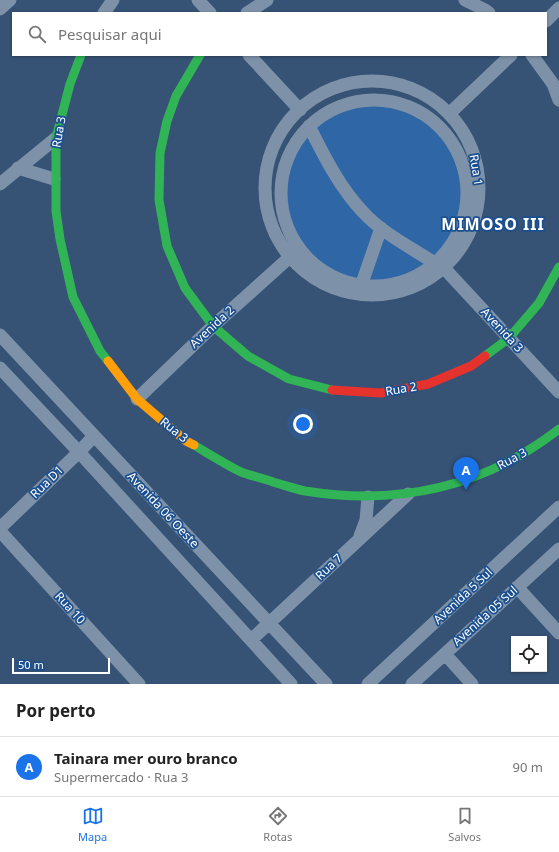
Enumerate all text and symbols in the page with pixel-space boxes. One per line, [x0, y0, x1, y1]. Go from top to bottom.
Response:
search box [12, 12, 547, 56]
icon: search [26, 23, 48, 45]
text: Pesquisar aqui [58, 24, 162, 44]
street label: Rua 3 [47, 115, 70, 149]
street label: Rua 1 [466, 153, 487, 187]
district label: MIMOSO III [441, 213, 545, 235]
street label: Avenida 2 [186, 302, 238, 352]
street label: Avenida 3 [477, 304, 527, 356]
street label: Rua 2 [384, 377, 418, 400]
street label: Rua 3 [157, 413, 192, 446]
your location [293, 414, 313, 434]
street label: Rua 3 [494, 444, 530, 473]
pin: A [453, 457, 479, 490]
street label: Rua D1 [26, 462, 67, 502]
street label: Avenida 06 Oeste [124, 468, 203, 551]
street label: Rua 7 [311, 550, 346, 584]
street label: Avenida 5 Sul [429, 564, 496, 628]
street label: Avenida 05 Sul [448, 582, 521, 649]
street label: Rua 10 [51, 588, 90, 628]
map controls [511, 636, 547, 672]
button: locate [511, 636, 547, 672]
scale bar [12, 656, 110, 675]
text: 50 m [18, 657, 44, 672]
text: Por perto [16, 699, 96, 722]
text: Tainara mer ouro branco [54, 748, 238, 768]
text: A [25, 758, 34, 776]
text: 90 m [513, 758, 543, 776]
text: Supermercado · Rua 3 [54, 768, 188, 786]
tab: Mapa [78, 805, 107, 844]
tab: Rotas [263, 805, 292, 844]
tab: Salvos [448, 805, 481, 844]

